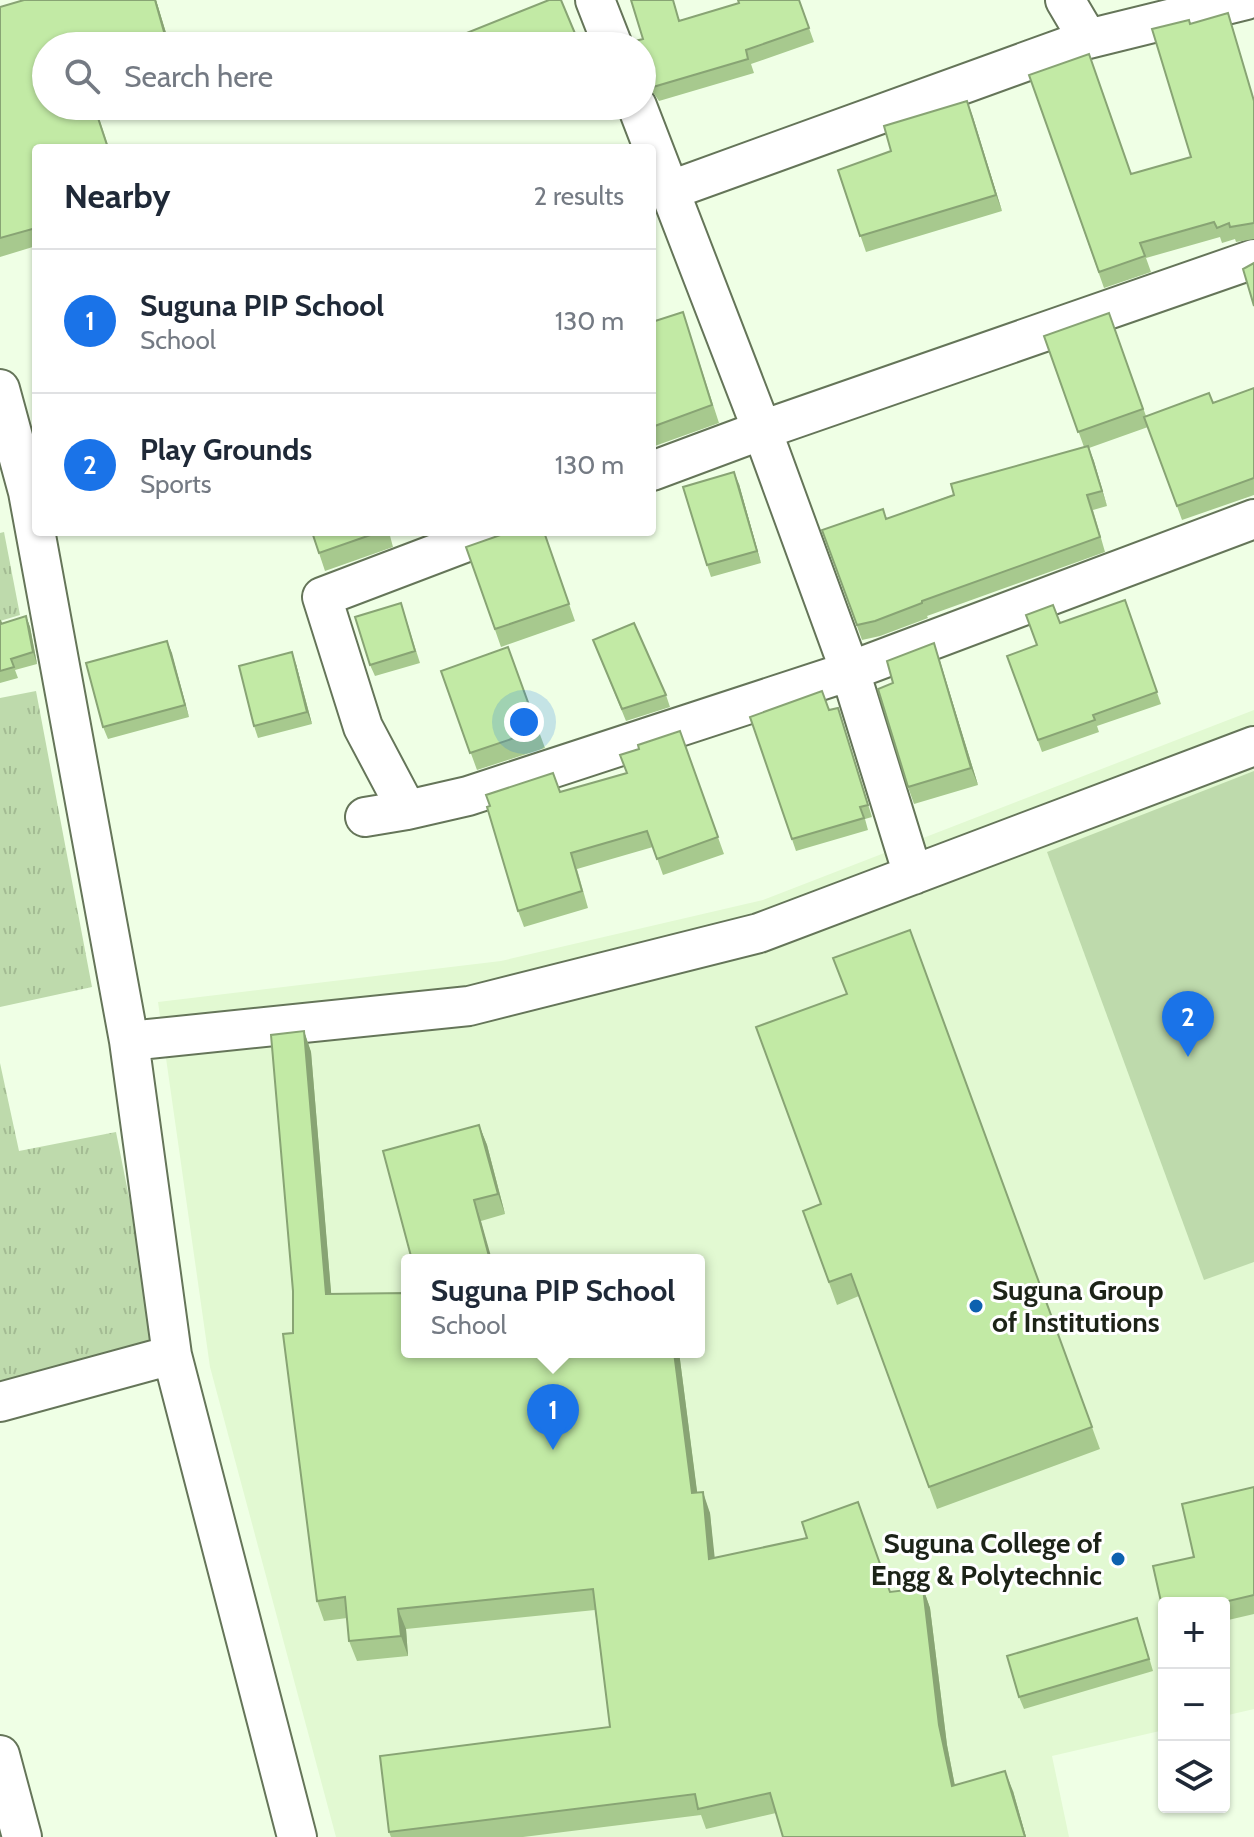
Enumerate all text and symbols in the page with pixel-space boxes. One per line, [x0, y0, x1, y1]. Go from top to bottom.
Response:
search box [32, 32, 656, 120]
icon: search [60, 54, 104, 98]
text: Search here [124, 58, 273, 95]
text: Nearby [64, 175, 171, 217]
text: 2 results [533, 180, 624, 212]
text: Suguna PIP School [140, 287, 384, 324]
text: 1 [85, 305, 95, 337]
text: 130 m [555, 305, 624, 337]
text: School [140, 324, 216, 356]
text: Play Grounds [140, 431, 312, 468]
text: 2 [83, 449, 97, 481]
text: 130 m [555, 449, 624, 481]
text: Sports [140, 468, 212, 500]
your location [504, 702, 544, 742]
pin: 2 [1162, 991, 1214, 1057]
popup [401, 1254, 705, 1358]
text: Suguna PIP School [431, 1272, 675, 1309]
place label: Suguna Group of Institutions [992, 1273, 1164, 1339]
marker: Suguna Group of Institutions [967, 1297, 985, 1315]
text: School [431, 1309, 507, 1341]
pin: 1 [527, 1384, 579, 1450]
place label: Suguna College of Engg & Polytechnic [871, 1526, 1102, 1592]
marker: Suguna College of Engg & Polytechnic [1109, 1550, 1127, 1568]
map controls [1158, 1597, 1230, 1813]
button: + [1158, 1597, 1230, 1669]
button: − [1158, 1669, 1230, 1741]
button: layers [1158, 1741, 1230, 1813]

